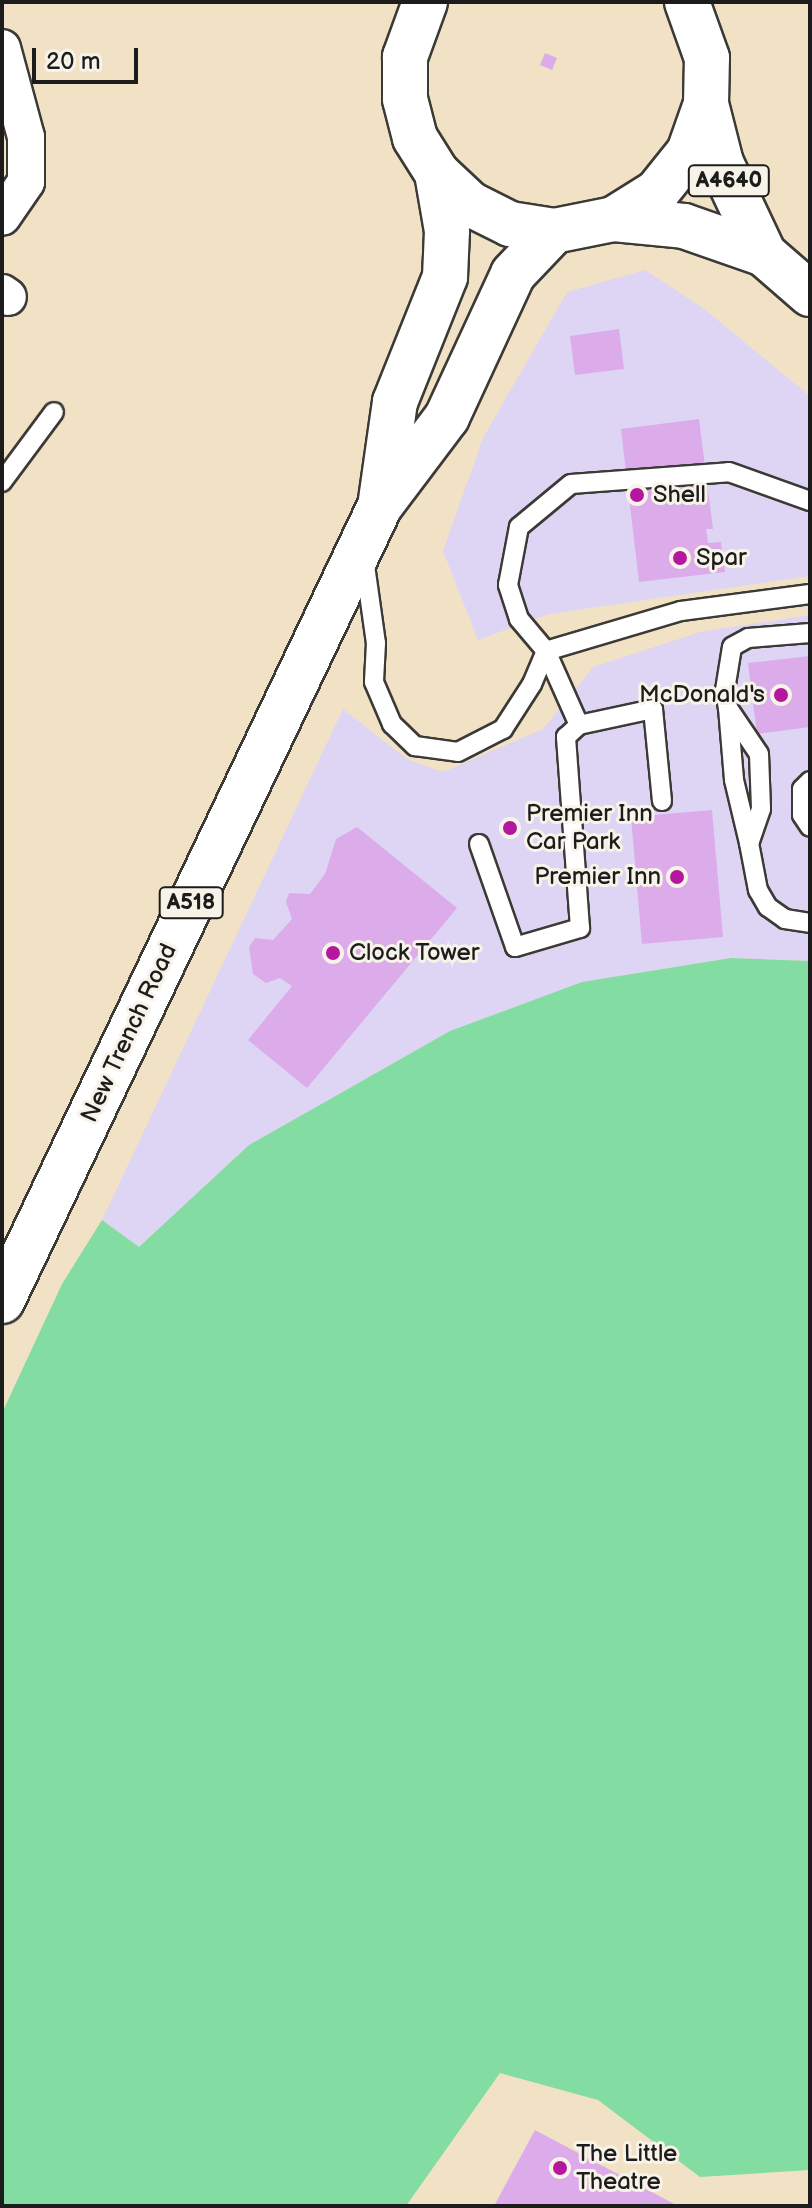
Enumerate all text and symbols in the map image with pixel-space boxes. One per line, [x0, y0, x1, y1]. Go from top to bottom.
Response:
scale bar [36, 32, 142, 82]
text: 20 m [46, 47, 101, 76]
road number: A4640 [687, 163, 771, 199]
place label: Shell [653, 481, 706, 509]
marker: Shell [628, 486, 646, 504]
place label: Spar [696, 544, 747, 572]
marker: Spar [671, 549, 689, 567]
place label: McDonald's [639, 681, 765, 709]
marker: McDonald's [772, 686, 790, 704]
place label: Premier Inn Car Park [526, 800, 653, 856]
marker: Premier Inn Car Park [501, 819, 519, 837]
place label: Premier Inn [534, 863, 661, 891]
marker: Premier Inn [668, 868, 686, 886]
road number: A518 [157, 885, 225, 921]
street label: New Trench Road [75, 939, 183, 1127]
place label: Clock Tower [349, 939, 480, 967]
marker: Clock Tower [324, 944, 342, 962]
place label: The Little Theatre [576, 2140, 677, 2196]
marker: The Little Theatre [551, 2159, 569, 2177]

